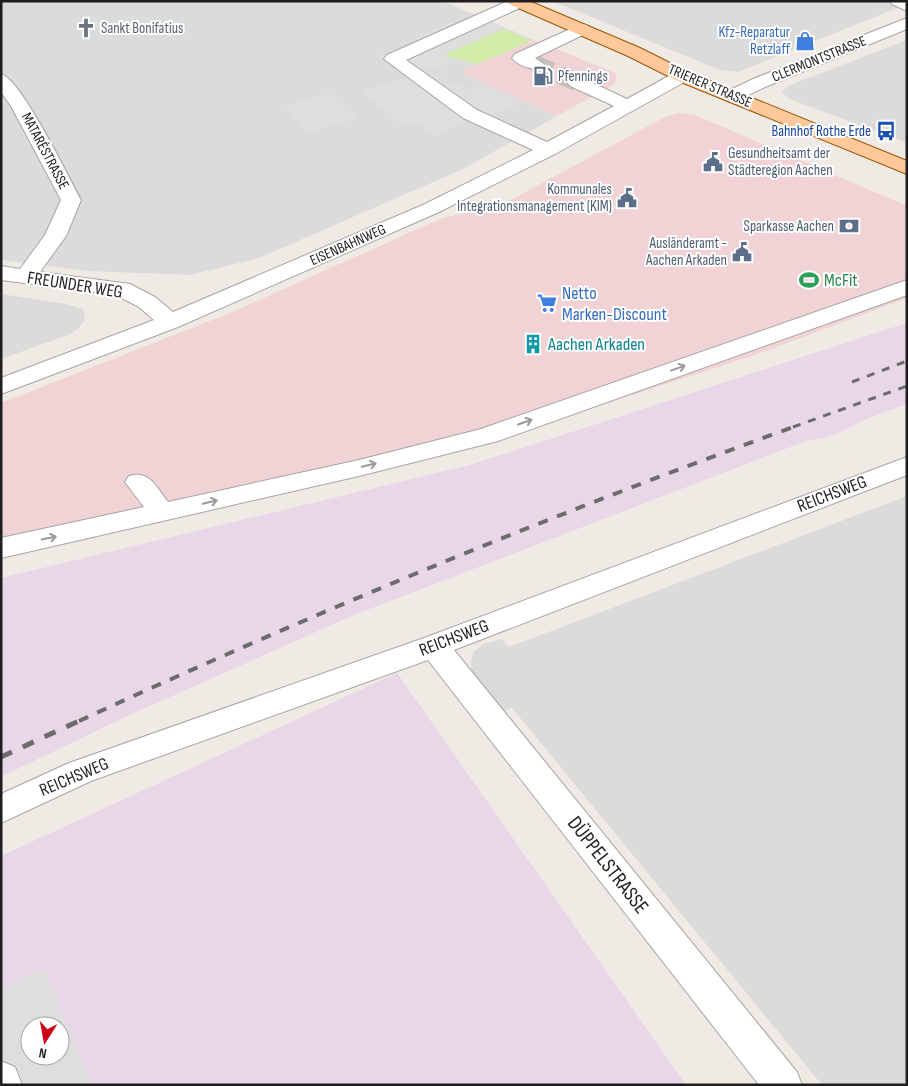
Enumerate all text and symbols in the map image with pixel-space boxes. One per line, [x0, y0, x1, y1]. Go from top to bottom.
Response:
church icon: Sankt Bonifatius [75, 17, 97, 39]
place label: Sankt Bonifatius [101, 19, 183, 38]
place label: Kfz-Reparatur Retzlaff [718, 23, 791, 59]
shop icon: Kfz-Reparatur Retzlaff [794, 30, 816, 52]
street label: CLERMONTSTRASSE [769, 31, 869, 87]
street label: TRIERER STRASSE [665, 60, 755, 112]
fuel station icon: Pfennings [532, 65, 554, 87]
place label: Pfennings [558, 67, 608, 86]
street label: MATARÉSTRASSE [17, 109, 73, 193]
bus stop icon: Bahnhof Rothe Erde [875, 120, 897, 142]
place label: Bahnhof Rothe Erde [771, 122, 871, 141]
place label: Gesundheitsamt der Städteregion Aachen [728, 144, 833, 180]
public building icon: Gesundheitsamt der Städteregion Aachen [702, 151, 724, 173]
place label: Kommunales Integrationsmanagement (KIM) [457, 180, 612, 216]
public building icon: Kommunales Integrationsmanagement (KIM) [616, 187, 638, 209]
bank icon: Sparkasse Aachen [838, 215, 860, 237]
place label: Sparkasse Aachen [743, 217, 834, 236]
street label: EISENBAHNWEG [307, 220, 389, 270]
place label: Ausländeramt - Aachen Arkaden [645, 234, 727, 270]
public building icon: Ausländeramt - Aachen Arkaden [731, 241, 753, 263]
street label: FREUNDER WEG [26, 267, 124, 303]
sports icon: McFit [798, 269, 820, 291]
place label: McFit [824, 270, 858, 291]
place label: Netto Marken-Discount [562, 283, 668, 325]
supermarket icon: Netto Marken-Discount [536, 292, 558, 314]
building icon: Aachen Arkaden [522, 333, 544, 355]
place label: Aachen Arkaden [547, 334, 645, 355]
one-way arrow [670, 363, 686, 372]
one-way arrow [517, 417, 532, 426]
one-way arrow [360, 460, 376, 469]
street label: REICHSWEG [794, 471, 870, 517]
one-way arrow [202, 497, 218, 506]
one-way arrow [40, 532, 56, 542]
street label: REICHSWEG [416, 615, 492, 661]
street label: REICHSWEG [36, 753, 112, 801]
street label: DÜPPELSTRASSE [562, 811, 654, 919]
north arrow [20, 1016, 70, 1066]
text: N [37, 1044, 48, 1062]

